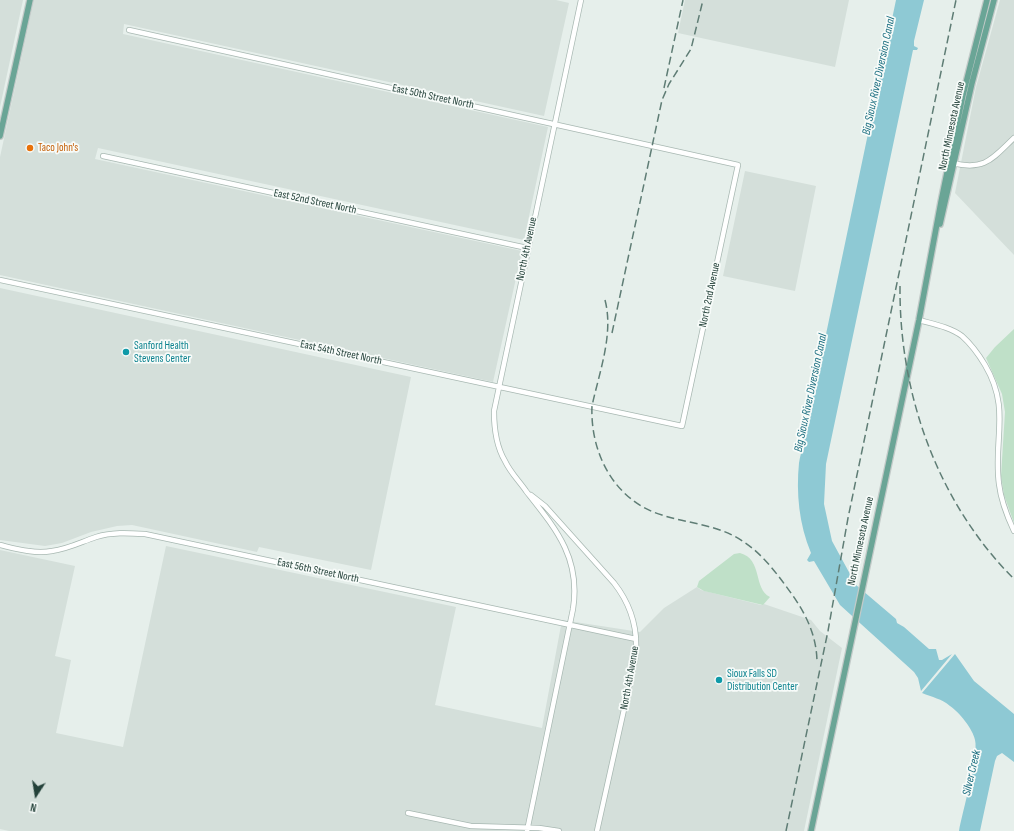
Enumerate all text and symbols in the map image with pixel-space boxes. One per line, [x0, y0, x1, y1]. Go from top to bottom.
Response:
water label: Big Sioux River Diversion Canal [859, 16, 899, 136]
street label: North Minnesota Avenue [936, 80, 968, 172]
street label: East 50th Street North [391, 82, 475, 112]
place label: Taco John's [38, 141, 78, 155]
marker: Taco John's [25, 143, 35, 153]
street label: East 52nd Street North [272, 187, 358, 217]
street label: North 4th Avenue [514, 216, 540, 282]
street label: North 2nd Avenue [697, 261, 723, 329]
water label: Big Sioux River Diversion Canal [791, 333, 831, 453]
street label: East 54th Street North [299, 338, 383, 368]
place label: Sanford Health Stevens Center [134, 339, 191, 365]
marker: Sanford Health Stevens Center [121, 347, 131, 357]
street label: North Minnesota Avenue [845, 495, 877, 587]
street label: East 56th Street North [276, 556, 360, 586]
street label: North 4th Avenue [618, 645, 642, 711]
place label: Sioux Falls SD Distribution Center [727, 667, 798, 693]
marker: Sioux Falls SD Distribution Center [714, 675, 724, 685]
water label: Silver Creek [960, 749, 984, 797]
north arrow [16, 775, 56, 815]
text: N [29, 800, 38, 814]

